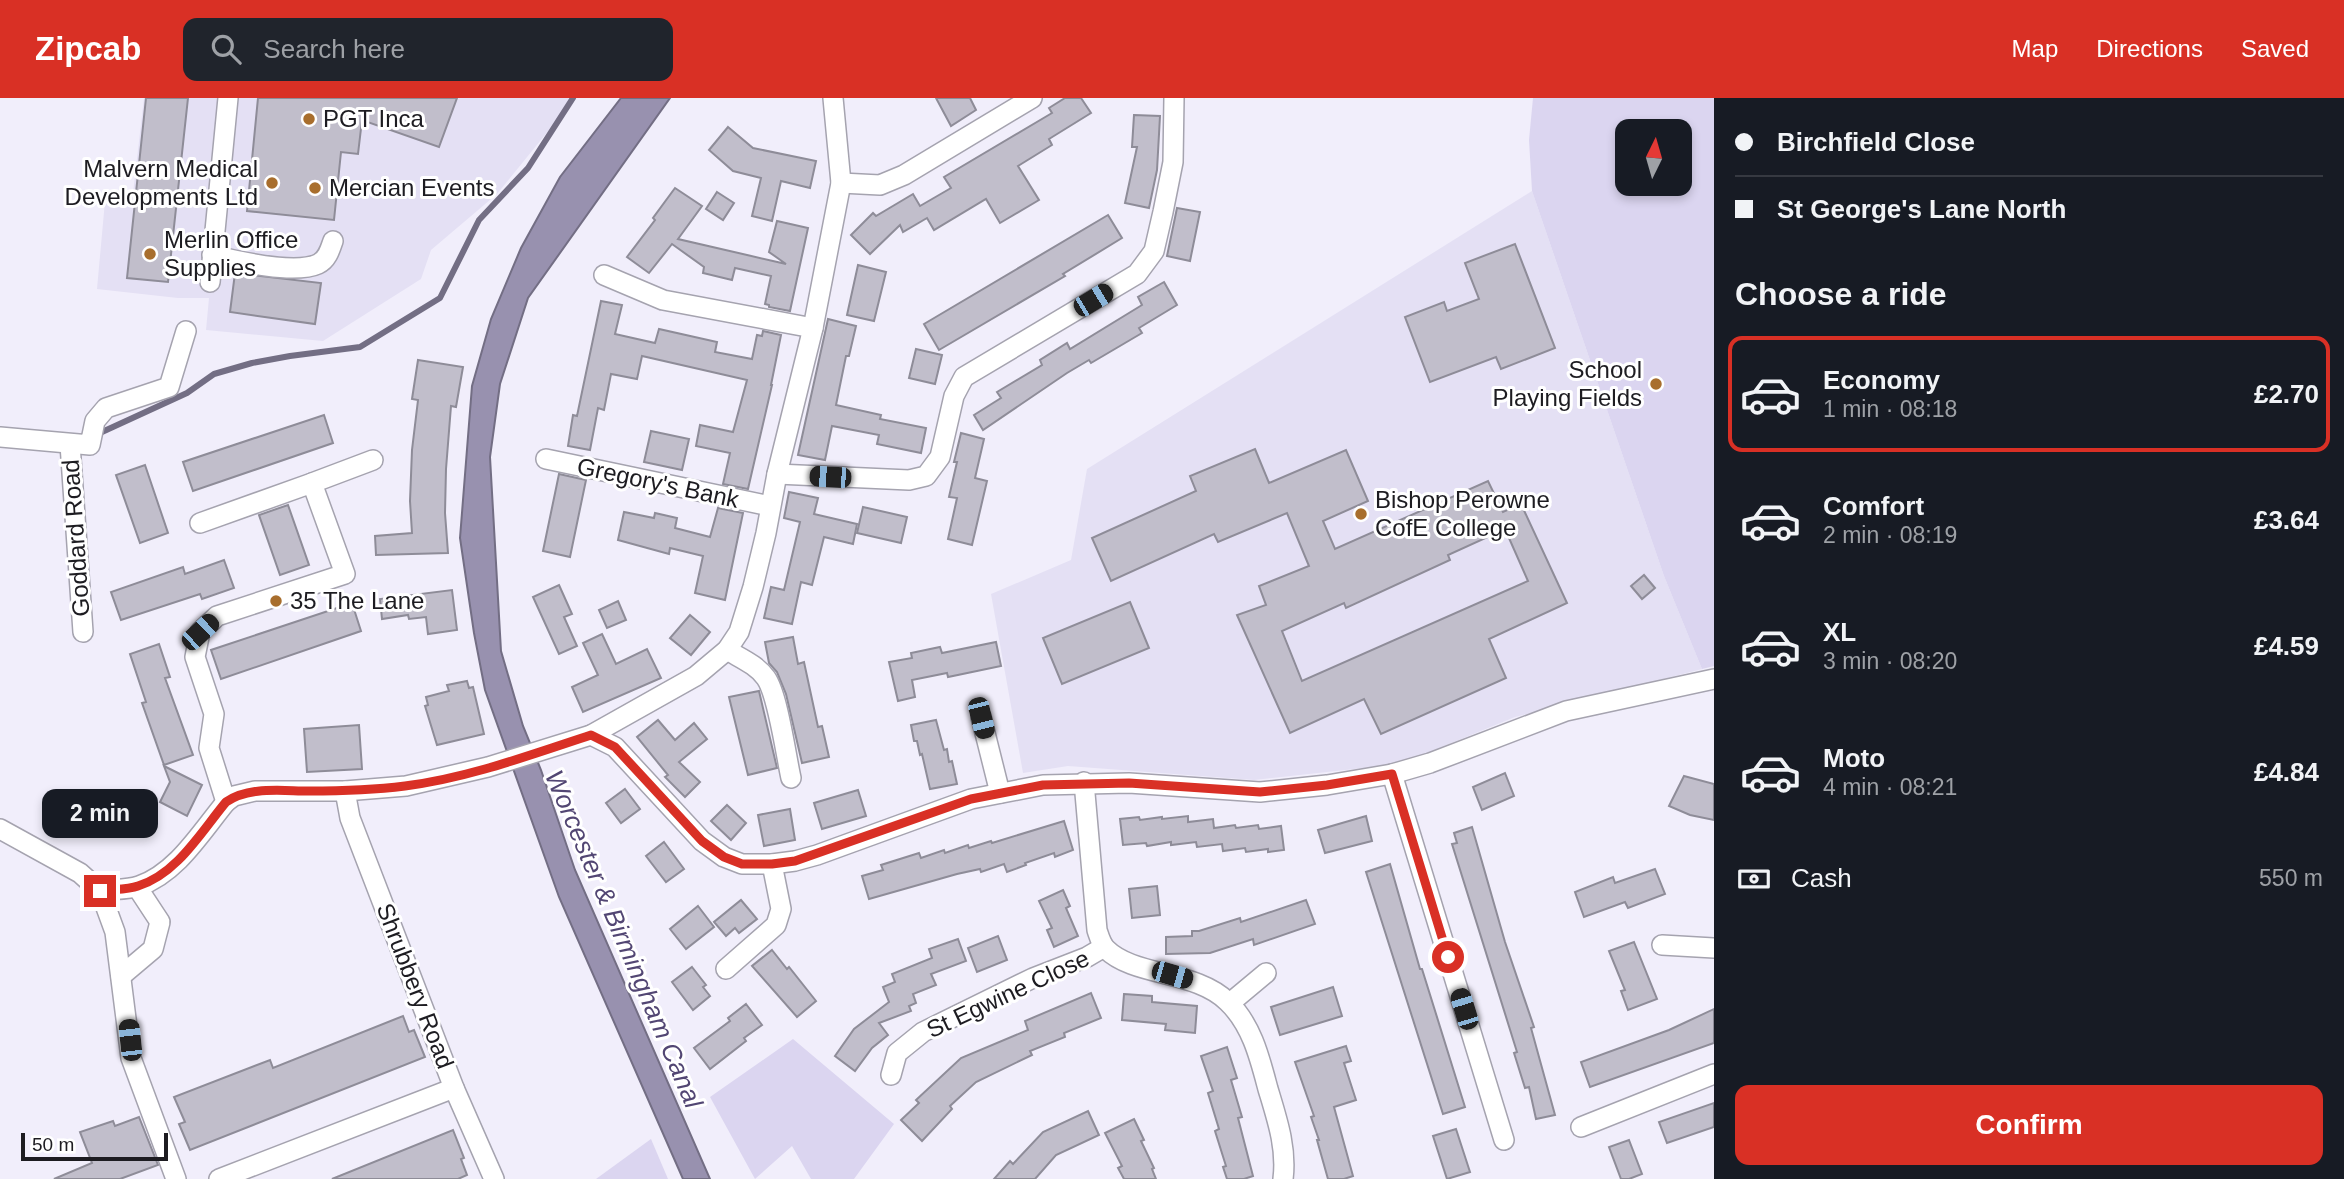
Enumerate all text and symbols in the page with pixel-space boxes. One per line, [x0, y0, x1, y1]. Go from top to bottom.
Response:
search box [183, 18, 673, 81]
text: Zipcab [35, 30, 141, 67]
icon: search [207, 30, 245, 68]
text: Search here [263, 34, 405, 64]
text: Map [2012, 35, 2058, 62]
text: Directions [2096, 35, 2203, 62]
text: Saved [2241, 35, 2309, 62]
place label: PGT Inca [323, 105, 425, 132]
marker: PGT Inca [301, 111, 317, 127]
north arrow [1615, 119, 1692, 196]
map controls [1615, 119, 1692, 196]
text: Birchfield Close [1777, 127, 1975, 157]
place label: Malvern Medical Developments Ltd [65, 155, 258, 210]
place label: Mercian Events [329, 174, 494, 201]
marker: Malvern Medical Developments Ltd [264, 175, 280, 191]
marker: Mercian Events [307, 180, 323, 196]
text: St George's Lane North [1777, 194, 2066, 224]
place label: Merlin Office Supplies [164, 226, 298, 281]
marker: Merlin Office Supplies [142, 246, 158, 262]
text: Choose a ride [1735, 276, 1947, 312]
car [1070, 280, 1117, 320]
place label: School Playing Fields [1493, 356, 1642, 411]
icon: car [1739, 363, 1802, 426]
text: Economy [1823, 365, 1940, 395]
marker: School Playing Fields [1648, 376, 1664, 392]
text: £2.70 [2254, 379, 2319, 409]
text: 1 min · 08:18 [1823, 396, 1957, 422]
street label: Gregory's Bank [575, 452, 742, 513]
street label: Goddard Road [57, 459, 94, 618]
car [809, 465, 852, 489]
place label: Bishop Perowne CofE College [1375, 486, 1550, 541]
icon: car [1739, 489, 1802, 552]
text: Comfort [1823, 491, 1924, 521]
text: £3.64 [2254, 505, 2319, 535]
marker: Bishop Perowne CofE College [1353, 506, 1369, 522]
text: 2 min · 08:19 [1823, 522, 1957, 548]
place label: 35 The Lane [290, 587, 424, 614]
marker: 35 The Lane [268, 593, 284, 609]
car [178, 610, 223, 654]
icon: car [1739, 615, 1802, 678]
text: XL [1823, 617, 1856, 647]
text: £4.59 [2254, 631, 2319, 661]
text: 3 min · 08:20 [1823, 648, 1957, 674]
car [966, 695, 997, 741]
icon: car [1739, 741, 1802, 804]
text: Moto [1823, 743, 1885, 773]
text: £4.84 [2254, 757, 2319, 787]
water label: Worcester & Birmingham Canal [539, 766, 709, 1114]
text: 4 min · 08:21 [1823, 774, 1957, 800]
callout: 2 min [42, 790, 158, 838]
text: 2 min [70, 800, 130, 826]
icon: cash [1735, 860, 1773, 898]
text: Cash [1791, 863, 1852, 893]
text: 550 m [2259, 865, 2323, 891]
route end [84, 875, 116, 907]
street label: Shrubbery Road [372, 899, 459, 1072]
route start [1432, 941, 1464, 973]
street label: St Egwine Close [922, 944, 1093, 1043]
car [1149, 959, 1196, 991]
car [1448, 986, 1481, 1032]
car [118, 1018, 143, 1062]
button: Confirm [1735, 1085, 2323, 1165]
scale bar [21, 1130, 168, 1162]
text: 50 m [32, 1134, 74, 1155]

